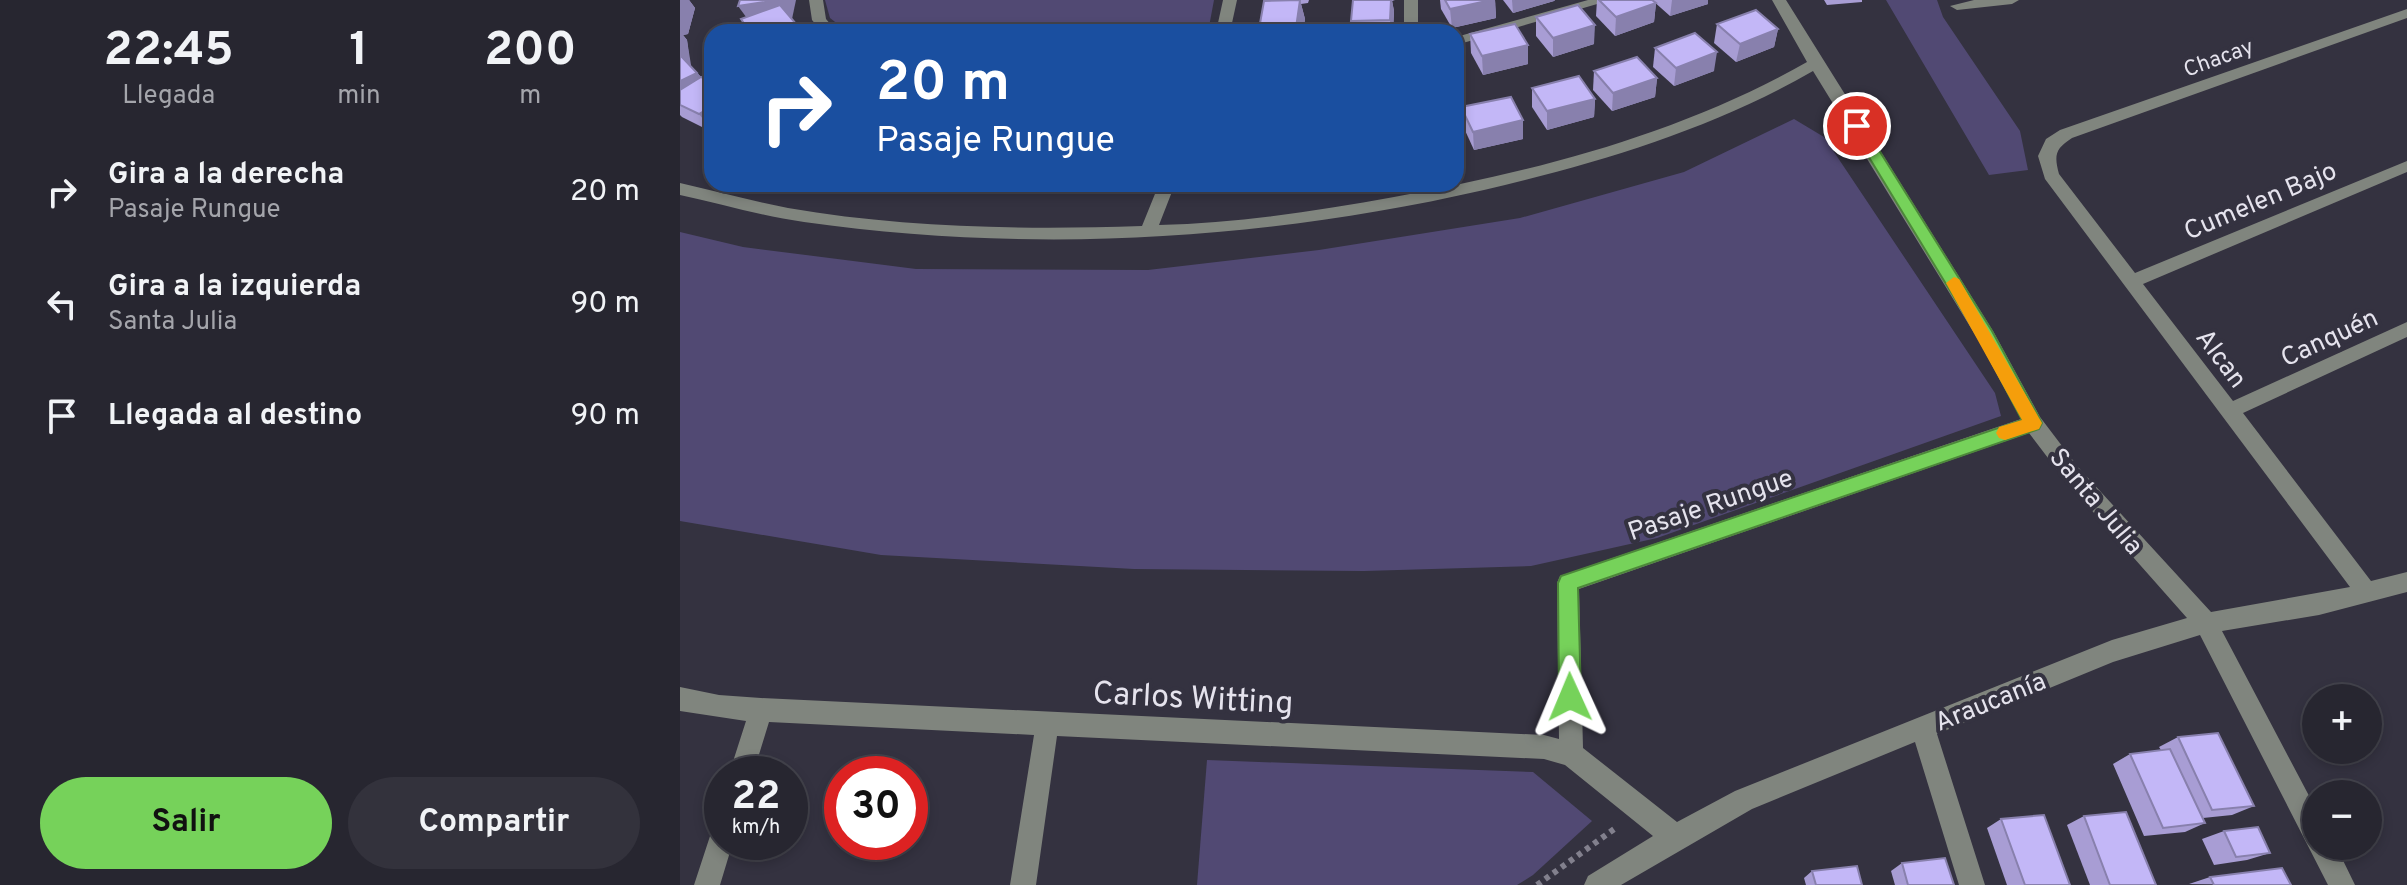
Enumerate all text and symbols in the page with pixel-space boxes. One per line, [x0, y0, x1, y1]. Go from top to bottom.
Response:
text: 22:45 [103, 22, 234, 82]
text: 1 [349, 22, 369, 82]
text: 200 [484, 22, 577, 82]
street label: Chacay [2180, 34, 2258, 84]
text: 20 m [876, 50, 1010, 120]
icon: right [744, 56, 848, 160]
text: Llegada [122, 80, 215, 113]
text: min [337, 80, 381, 113]
text: m [519, 80, 541, 113]
pin [1823, 92, 1891, 160]
icon: arrive [1835, 104, 1879, 148]
text: Pasaje Rungue [876, 119, 1115, 165]
street label: Cumelen Bajo [2180, 155, 2342, 249]
text: Gira a la derecha [108, 157, 344, 194]
icon: right [40, 170, 84, 214]
text: 20 m [570, 174, 640, 211]
text: Pasaje Rungue [108, 194, 281, 227]
text: Gira a la izquierda [108, 269, 361, 306]
icon: left [40, 282, 84, 326]
text: 90 m [571, 286, 640, 323]
street label: Canquén [2276, 302, 2384, 376]
text: Santa Julia [108, 306, 237, 339]
street label: Alcan [2187, 323, 2253, 396]
icon: arrive [40, 394, 84, 438]
text: Llegada al destino [108, 398, 362, 435]
text: 90 m [571, 398, 640, 435]
street label: Santa Julia [2041, 443, 2149, 563]
street label: Pasaje Rungue [1624, 463, 1798, 550]
position arrow [1528, 655, 1612, 739]
street label: Araucanía [1930, 666, 2051, 741]
street label: Carlos Witting [1092, 675, 1294, 725]
map controls [2302, 684, 2382, 860]
button: + [2302, 684, 2382, 764]
speed limit sign: 30 [824, 756, 928, 860]
text: 22 [732, 773, 780, 823]
button: Salir [40, 777, 332, 869]
button: Compartir [348, 777, 640, 869]
button: − [2302, 780, 2382, 860]
text: km/h [732, 815, 780, 841]

